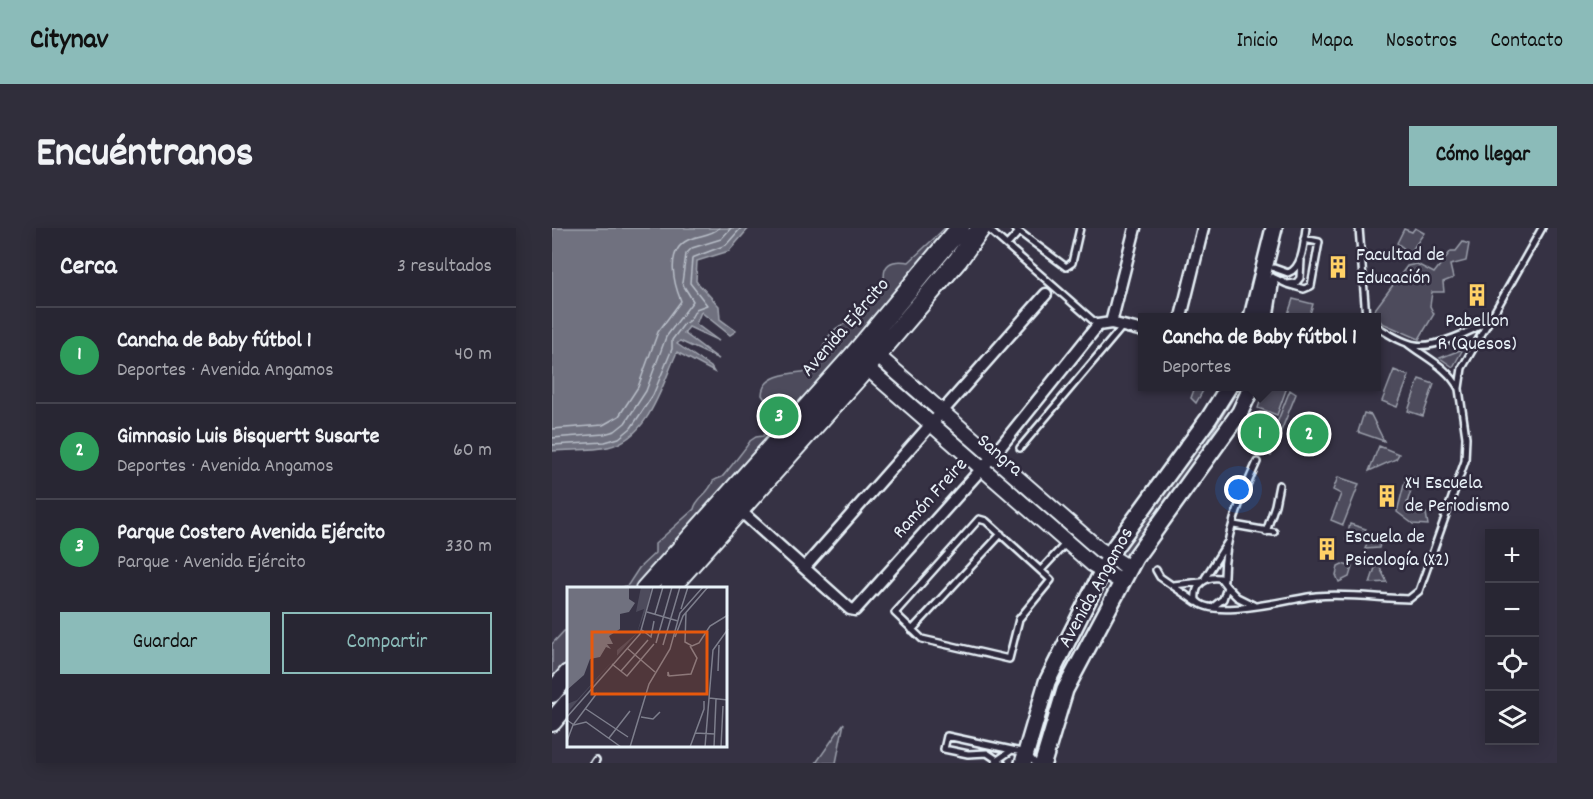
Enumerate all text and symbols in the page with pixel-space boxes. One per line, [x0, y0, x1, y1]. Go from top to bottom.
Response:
text: Citynav [30, 22, 108, 62]
text: Inicio [1236, 27, 1278, 57]
text: Mapa [1311, 27, 1353, 57]
text: Nosotros [1386, 27, 1457, 57]
text: Contacto [1490, 27, 1563, 57]
text: Encuéntranos [36, 126, 254, 186]
button: Cómo llegar [1409, 126, 1557, 186]
place label: Facultad de Educación [1356, 242, 1445, 293]
text: Cerca [60, 249, 117, 286]
text: 3 resultados [397, 253, 492, 281]
building icon: Facultad de Educación [1325, 254, 1351, 280]
street label: Avenida Ejército [795, 272, 897, 383]
building icon: Pabellon R (Quesos) [1464, 282, 1490, 308]
place label: Pabellon R (Quesos) [1437, 308, 1517, 359]
popup [1138, 313, 1381, 391]
text: Cancha de Baby fútbol 1 [1162, 323, 1357, 354]
text: Cancha de Baby fútbol 1 [117, 326, 312, 357]
text: 1 [77, 341, 82, 369]
text: 40 m [454, 341, 492, 369]
text: Deportes [1162, 354, 1231, 382]
text: Deportes · Avenida Angamos [117, 357, 334, 385]
pin: 3 [760, 394, 798, 438]
pin: 1 [1240, 410, 1280, 456]
pin: 2 [1290, 412, 1329, 456]
text: Gimnasio Luis Bisquertt Susarte [117, 422, 379, 453]
street label: Sangra [970, 428, 1029, 484]
text: 2 [75, 437, 84, 465]
text: 60 m [453, 437, 492, 465]
street label: Ramón Freire [887, 452, 975, 546]
text: Deportes · Avenida Angamos [117, 453, 334, 481]
place label: X4 Escuela de Periodismo [1405, 470, 1510, 521]
your location [1224, 475, 1253, 504]
building icon: X4 Escuela de Periodismo [1374, 483, 1400, 509]
text: Parque Costero Avenida Ejército [117, 518, 385, 549]
street label: Avenida Angamos [1052, 523, 1142, 653]
place label: Escuela de Psicología (X2) [1345, 524, 1449, 575]
map controls [1485, 529, 1539, 745]
button: + [1485, 529, 1539, 583]
text: 3 [75, 533, 84, 561]
text: 330 m [445, 533, 492, 561]
building icon: Escuela de Psicología (X2) [1314, 536, 1340, 562]
text: Parque · Avenida Ejército [117, 549, 306, 577]
button: − [1485, 583, 1539, 637]
inset map [567, 587, 728, 748]
button: Guardar [60, 612, 270, 674]
button: Compartir [282, 612, 492, 674]
button: locate [1485, 637, 1539, 691]
button: layers [1485, 691, 1539, 745]

